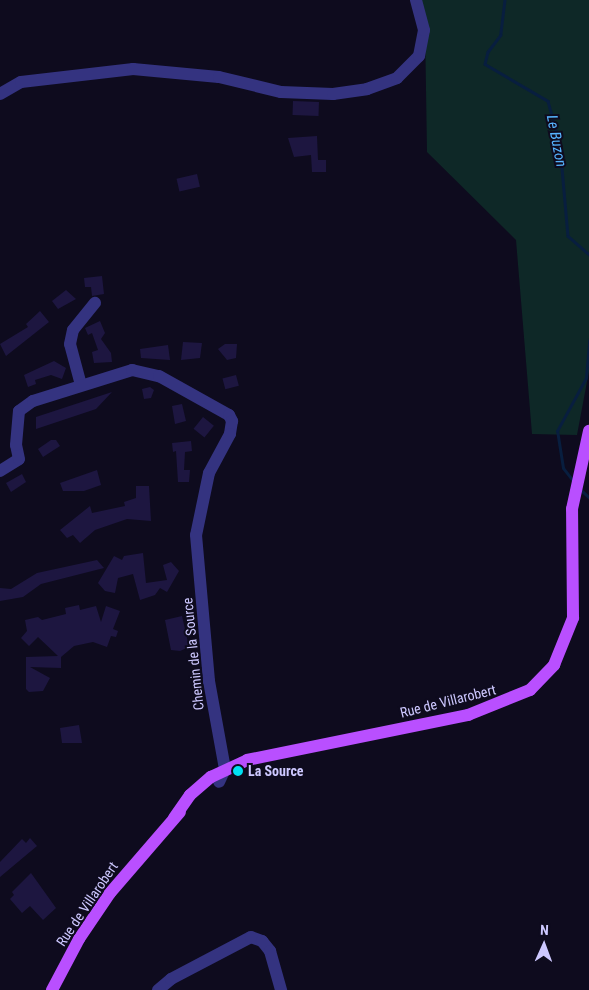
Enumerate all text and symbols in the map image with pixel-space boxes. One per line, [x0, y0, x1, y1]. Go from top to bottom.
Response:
water label: Le Buzon [542, 113, 570, 169]
street label: Chemin de la Source [179, 597, 207, 711]
street label: Rue de Villarobert [398, 681, 498, 721]
place label: La Source [248, 763, 304, 779]
marker: La Source [232, 765, 244, 777]
street label: Rue de Villarobert [53, 859, 121, 949]
north arrow [519, 920, 569, 970]
text: N [540, 922, 549, 938]

